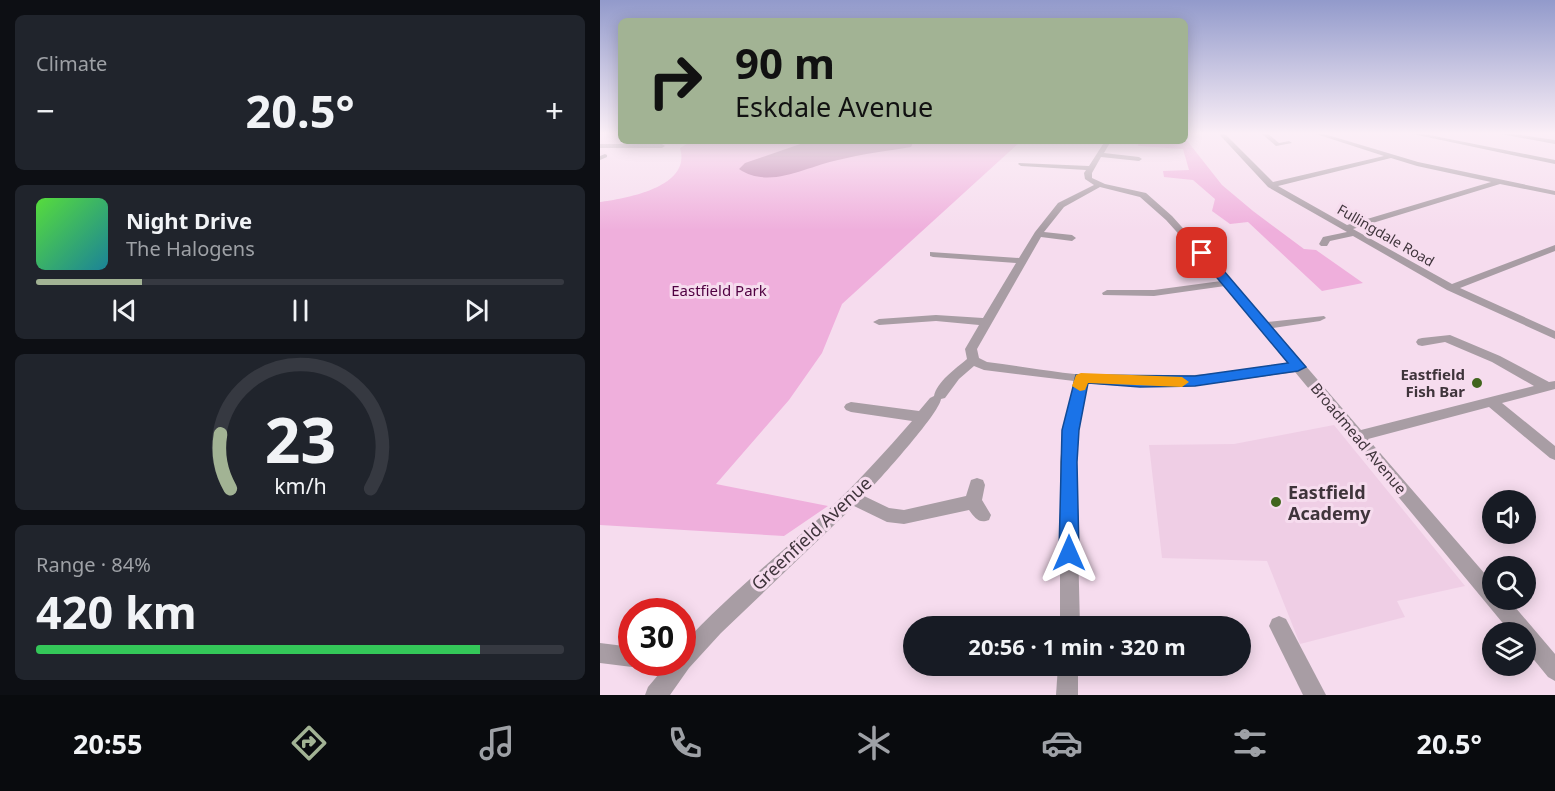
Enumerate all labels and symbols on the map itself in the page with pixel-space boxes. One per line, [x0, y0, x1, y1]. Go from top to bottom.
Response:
street label: Fullingdale Road [1334, 199, 1438, 271]
pin [1176, 227, 1227, 278]
park label: Eastfield Park [671, 280, 767, 300]
place label: Eastfield Fish Bar [1400, 364, 1465, 401]
marker: Eastfield Fish Bar [1470, 376, 1484, 390]
street label: Broadmead Avenue [1307, 378, 1411, 498]
street label: Greenfield Avenue [746, 471, 876, 595]
place label: Eastfield Academy [1288, 480, 1371, 525]
marker: Eastfield Academy [1269, 495, 1283, 509]
position arrow [1037, 521, 1101, 585]
speed limit sign: 30 [618, 598, 696, 676]

